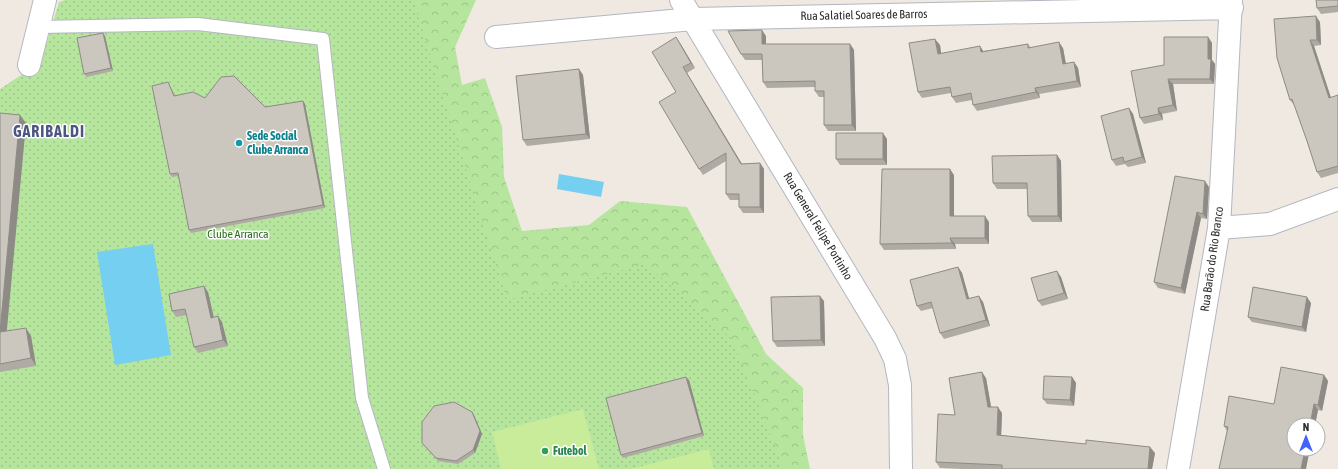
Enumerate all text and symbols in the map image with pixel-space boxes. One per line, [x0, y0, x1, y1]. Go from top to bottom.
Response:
street label: Rua Salatiel Soares de Barros [800, 7, 928, 23]
district label: GARIBALDI [13, 122, 85, 140]
place label: Sede Social Clube Arranca [247, 129, 309, 157]
marker: Sede Social Clube Arranca [234, 138, 244, 148]
street label: Rua General Felipe Portinho [780, 170, 856, 283]
street label: Rua Barão do Rio Branco [1198, 205, 1226, 312]
park label: Clube Arranca [207, 227, 269, 241]
north arrow [1286, 417, 1326, 457]
text: N [1303, 421, 1309, 433]
place label: Futebol [553, 444, 588, 458]
marker: Futebol [540, 446, 550, 456]

